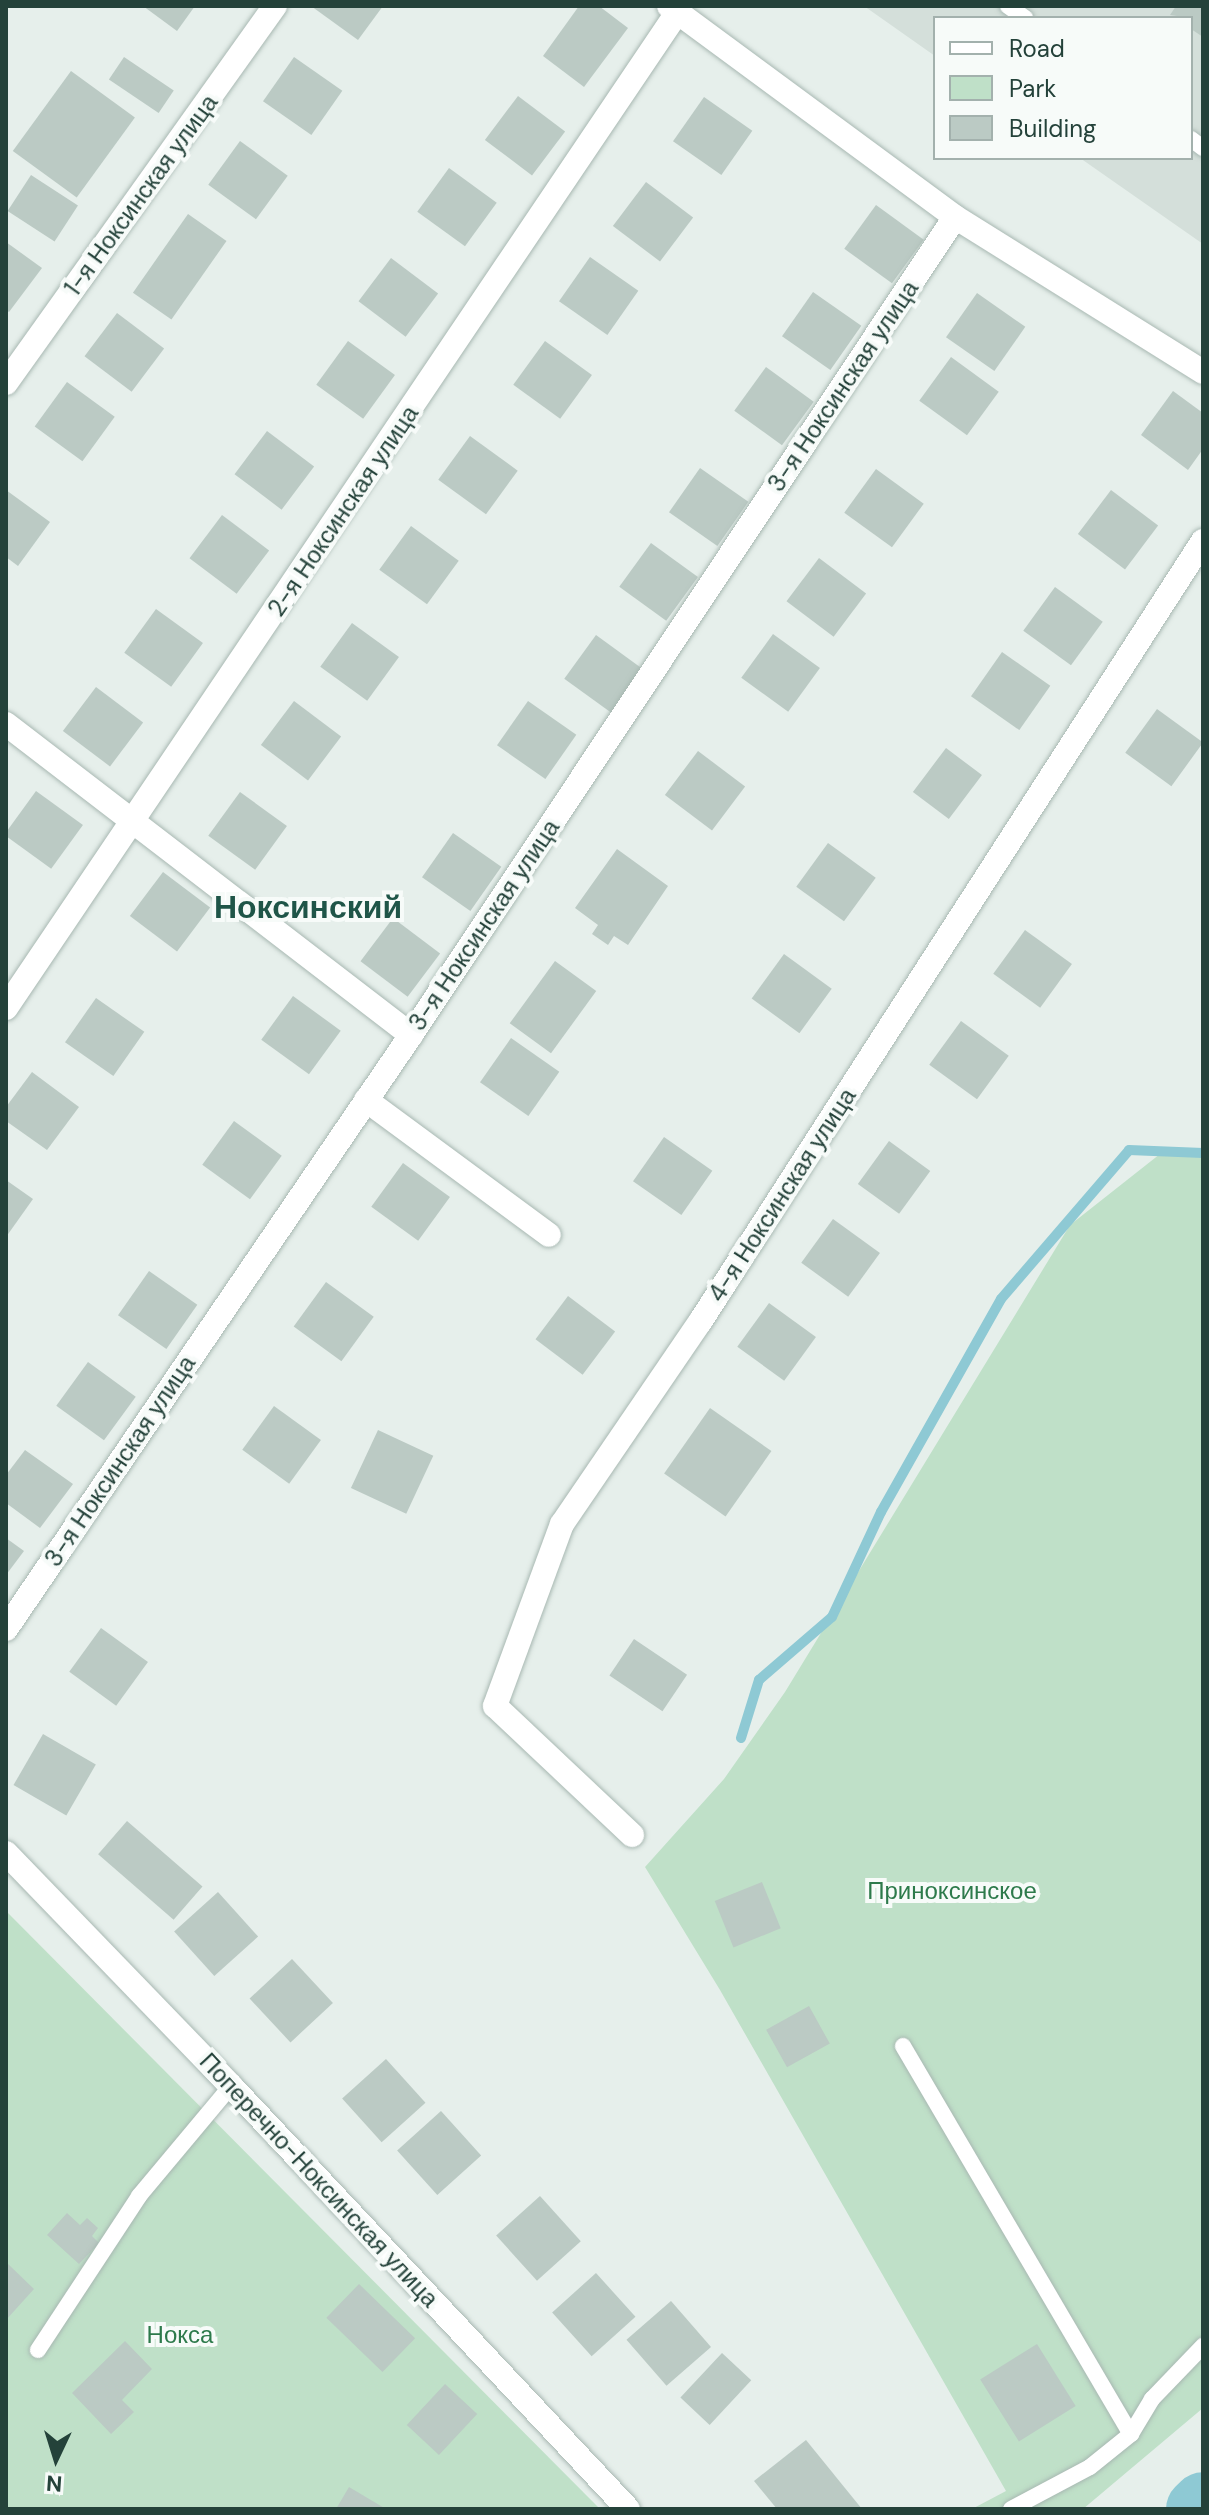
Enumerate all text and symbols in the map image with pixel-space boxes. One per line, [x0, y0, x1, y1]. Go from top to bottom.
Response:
legend [933, 16, 1193, 160]
text: Road [1009, 33, 1065, 64]
text: Park [1009, 73, 1056, 104]
street label: 1-я Ноксинская улица [58, 89, 224, 301]
text: Building [1009, 113, 1096, 144]
street label: 3-я Ноксинская улица [762, 275, 924, 497]
street label: 2-я Ноксинская улица [262, 400, 424, 622]
street label: 3-я Ноксинская улица [403, 814, 565, 1036]
district label: Ноксинский [214, 888, 402, 926]
street label: 4-я Ноксинская улица [702, 1083, 862, 1307]
street label: 3-я Ноксинская улица [39, 1350, 201, 1572]
park label: Приноксинское [867, 1877, 1037, 1905]
street label: Поперечно-Ноксинская улица [194, 2047, 444, 2313]
park label: Нокса [147, 2321, 213, 2349]
north arrow [16, 2419, 96, 2499]
text: N [45, 2468, 63, 2498]

